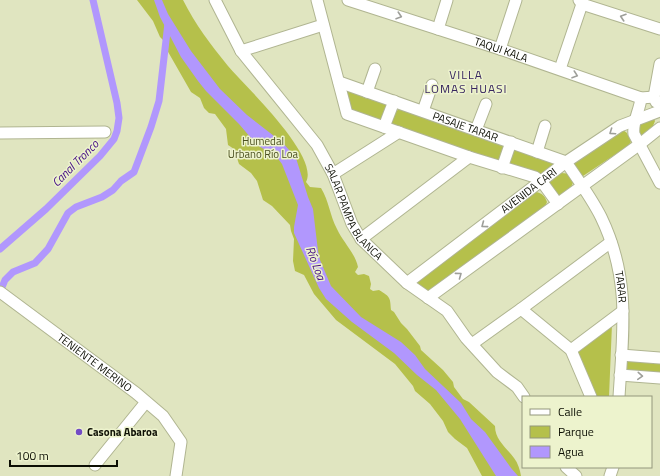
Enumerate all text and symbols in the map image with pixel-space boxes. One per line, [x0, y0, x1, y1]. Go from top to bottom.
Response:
one-way arrow [395, 11, 402, 19]
one-way arrow [620, 13, 627, 22]
street label: TAQUI KALA [472, 33, 531, 66]
district label: VILLA LOMAS HUASI [425, 65, 508, 98]
one-way arrow [571, 70, 578, 78]
street label: PASAJE TARAR [430, 108, 501, 146]
one-way arrow [609, 127, 616, 134]
park label: Humedal Urbano Río Loa [228, 133, 299, 162]
water label: Canal Tronco [47, 134, 104, 191]
street label: SALAR PAMPA BLANCA [321, 161, 387, 264]
street label: AVENIDA CARI [497, 164, 560, 217]
one-way arrow [482, 220, 489, 227]
water label: Río Loa [301, 243, 331, 284]
street label: TARAR [611, 270, 631, 303]
one-way arrow [455, 273, 462, 280]
street label: TENIENTE MERINO [54, 329, 135, 395]
one-way arrow [637, 372, 643, 381]
legend [522, 396, 652, 468]
text: Calle [558, 402, 582, 421]
text: Parque [558, 422, 594, 441]
place label: Casona Abaroa [87, 424, 158, 440]
marker: Casona Abaroa [74, 427, 84, 437]
scale bar [10, 442, 117, 468]
text: Agua [558, 442, 584, 461]
text: 100 m [16, 446, 49, 465]

